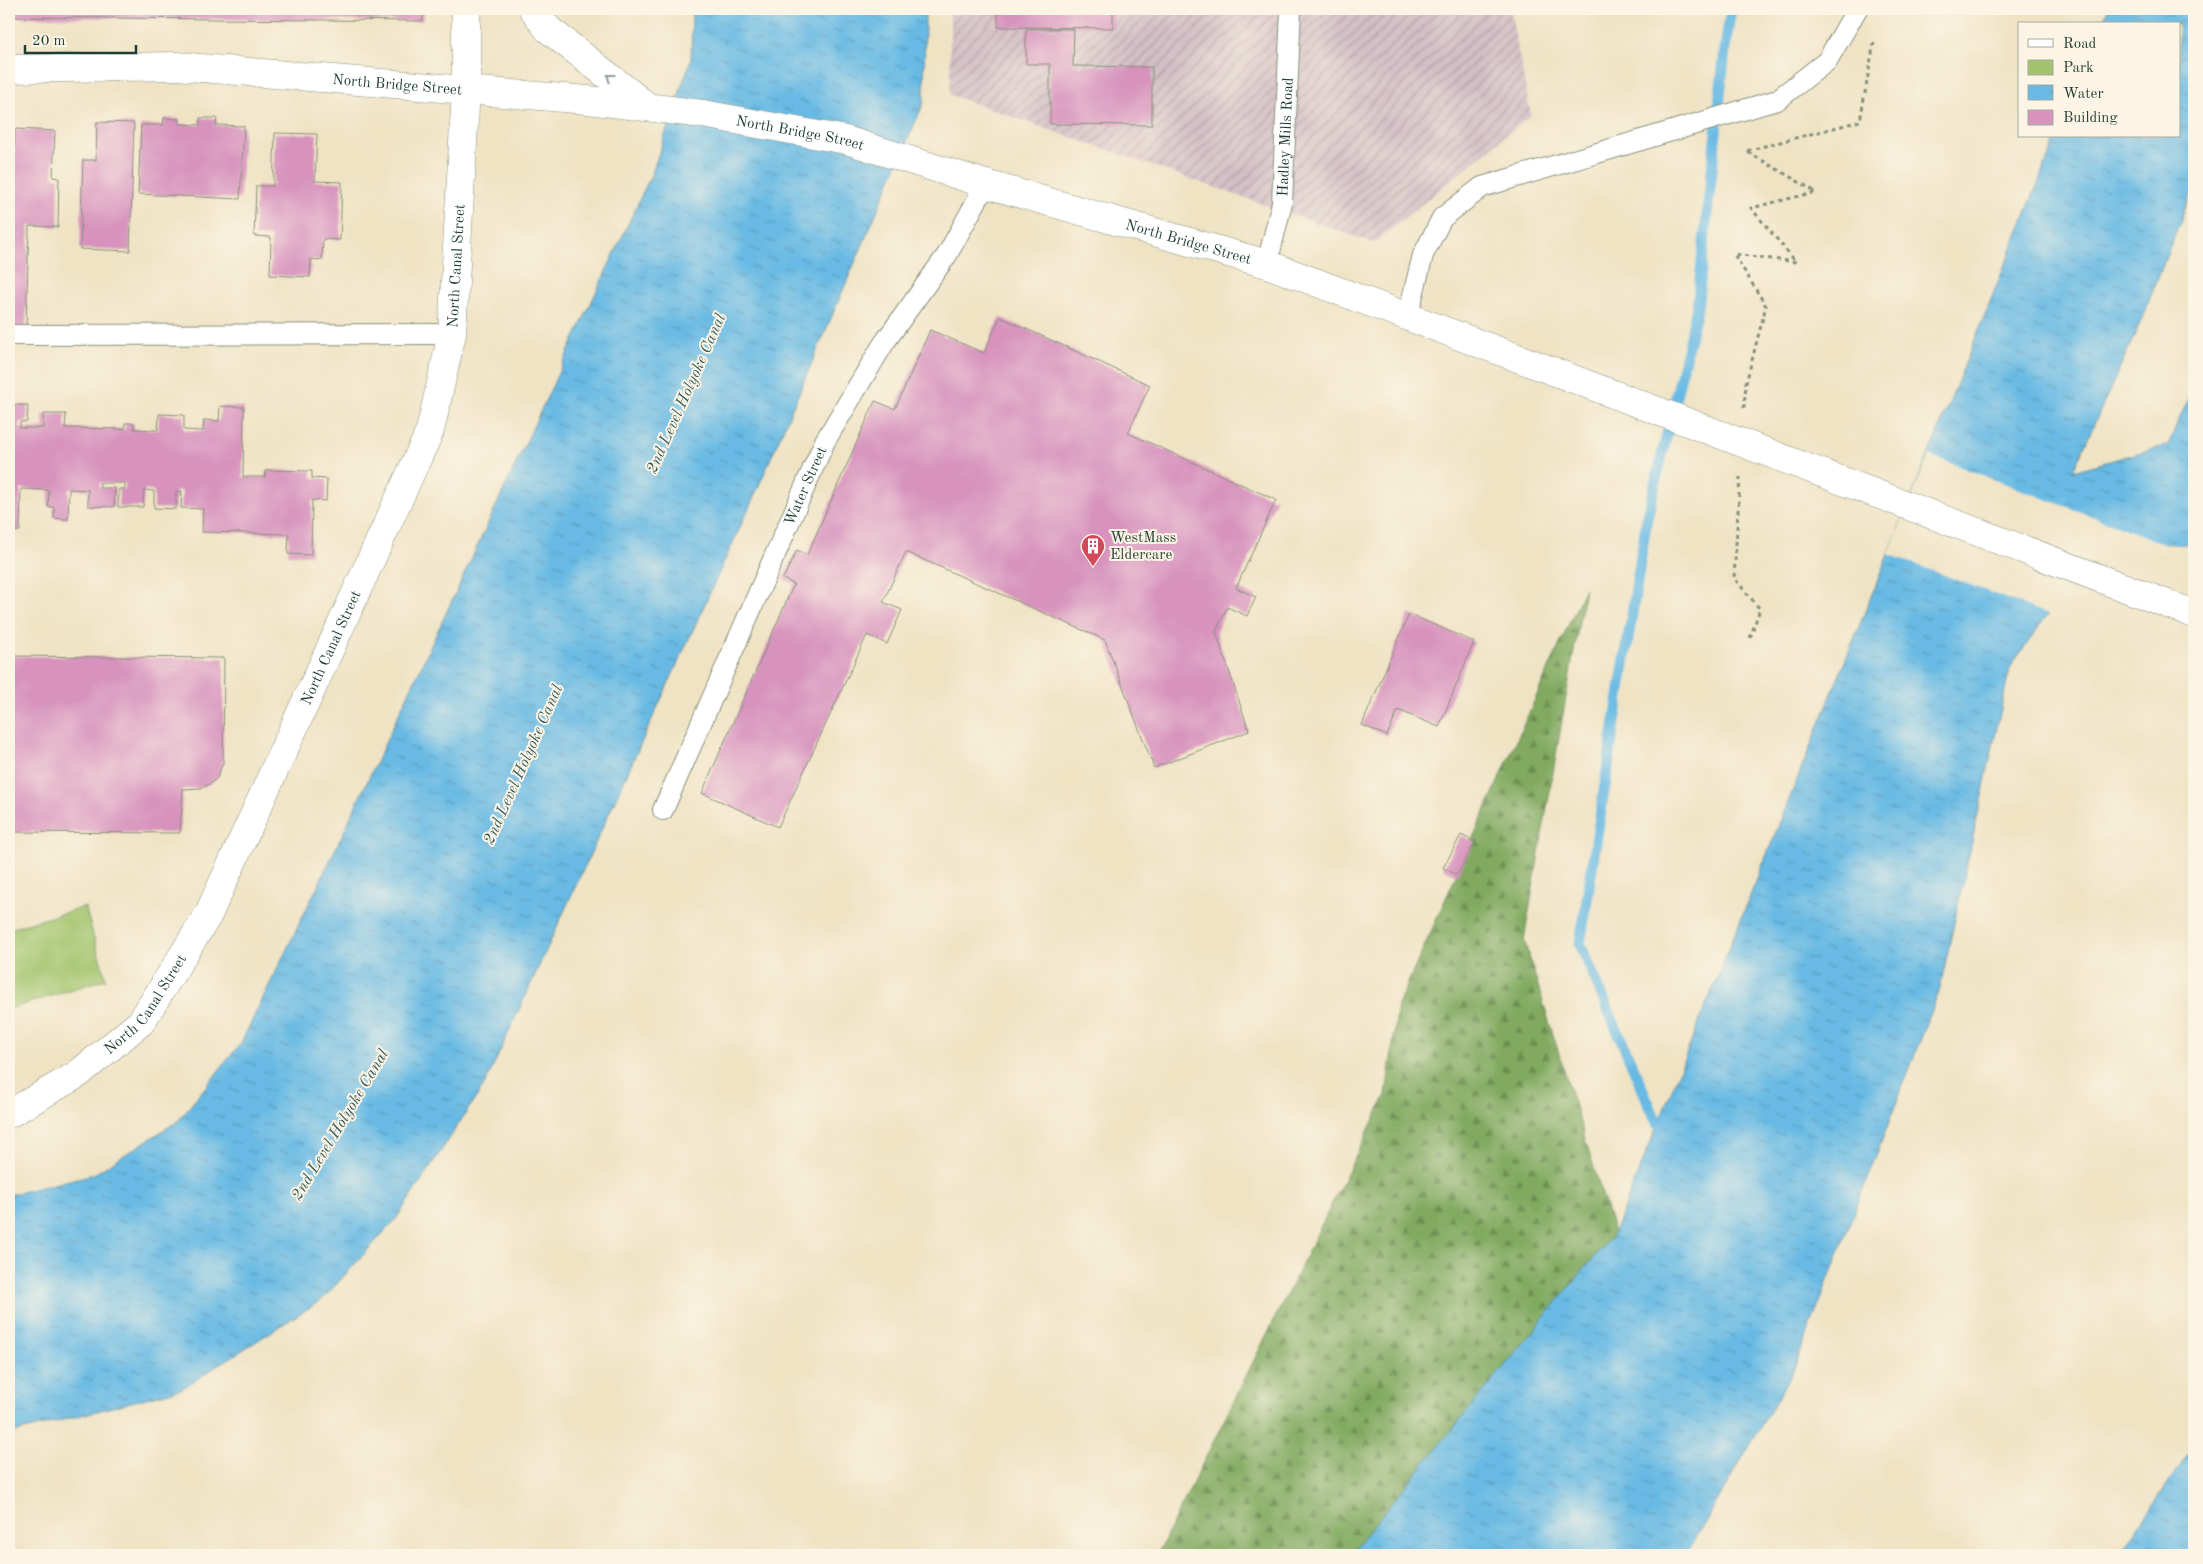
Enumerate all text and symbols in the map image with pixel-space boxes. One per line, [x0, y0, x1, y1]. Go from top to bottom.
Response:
scale bar [25, 22, 136, 54]
legend [2018, 22, 2180, 138]
text: 20 m [32, 34, 66, 49]
text: Road [2063, 37, 2097, 52]
text: Park [2063, 61, 2094, 76]
street label: North Bridge Street [332, 73, 463, 99]
one-way arrow [606, 74, 615, 83]
street label: Hadley Mills Road [1276, 77, 1297, 197]
text: Water [2063, 87, 2104, 102]
text: Building [2063, 111, 2118, 126]
street label: North Bridge Street [734, 114, 865, 154]
street label: North Canal Street [446, 204, 468, 328]
street label: North Bridge Street [1123, 218, 1253, 268]
water label: 2nd Level Holyoke Canal [644, 311, 729, 476]
street label: Water Street [783, 445, 831, 528]
place label: WestMass Eldercare [1110, 531, 1176, 563]
building icon: WestMass Eldercare [1080, 533, 1106, 567]
street label: North Canal Street [299, 589, 365, 708]
water label: 2nd Level Holyoke Canal [481, 682, 566, 847]
street label: North Canal Street [102, 952, 190, 1058]
water label: 2nd Level Holyoke Canal [289, 1046, 392, 1203]

